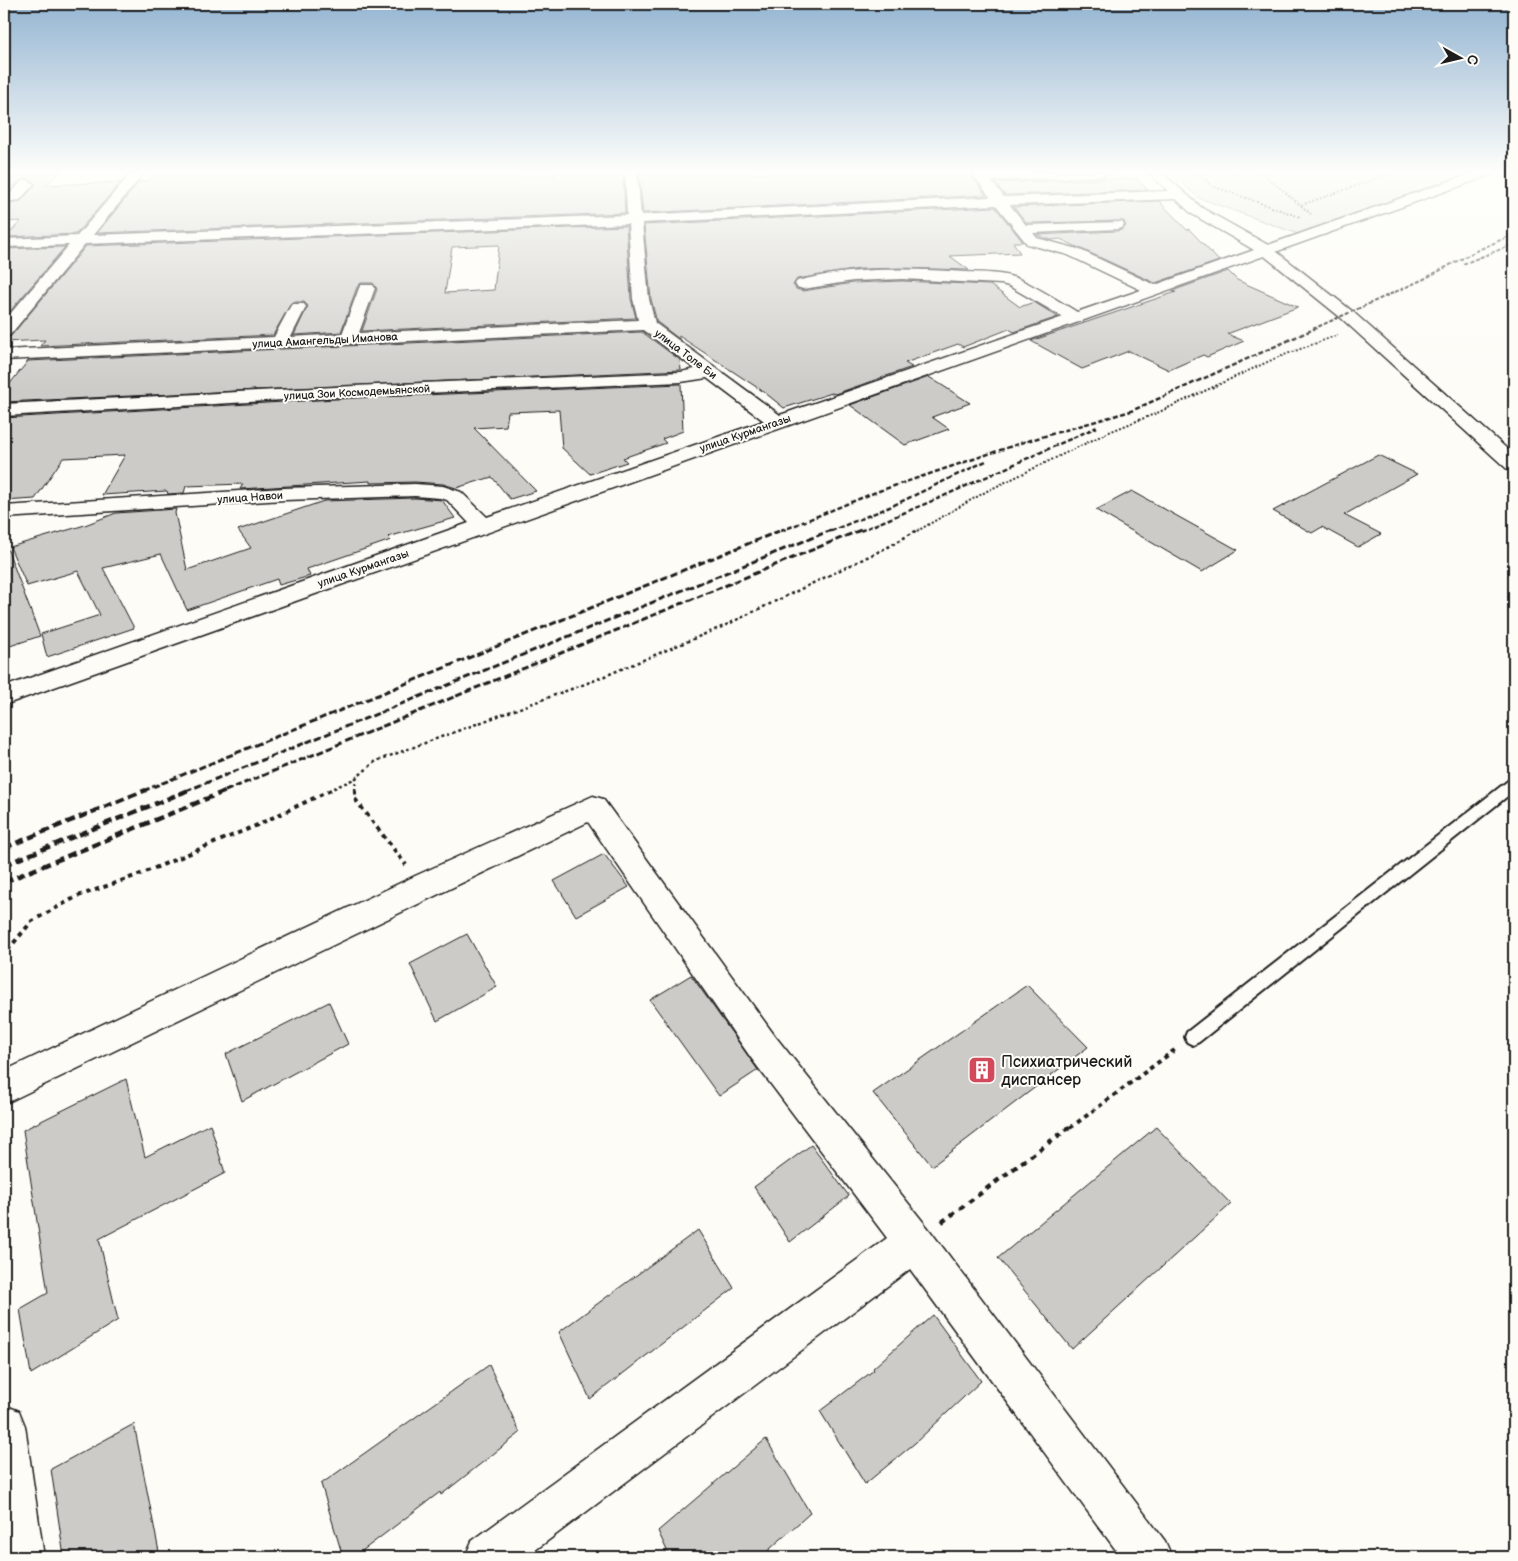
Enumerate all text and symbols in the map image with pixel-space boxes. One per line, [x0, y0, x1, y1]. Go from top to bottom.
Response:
north arrow [1436, 32, 1486, 82]
text: С [1463, 54, 1481, 66]
street label: улица Толе Би [652, 327, 719, 382]
street label: улица Амангельды Иманова [252, 330, 399, 351]
street label: улица Зои Космодемьянской [284, 382, 431, 403]
street label: улица Курмангазы [698, 412, 793, 455]
street label: улица Навои [217, 489, 283, 506]
street label: улица Курмангазы [316, 547, 411, 590]
place label: Психиатрический диспансер [1001, 1053, 1132, 1090]
building icon: Психиатрический диспансер [967, 1055, 997, 1085]

